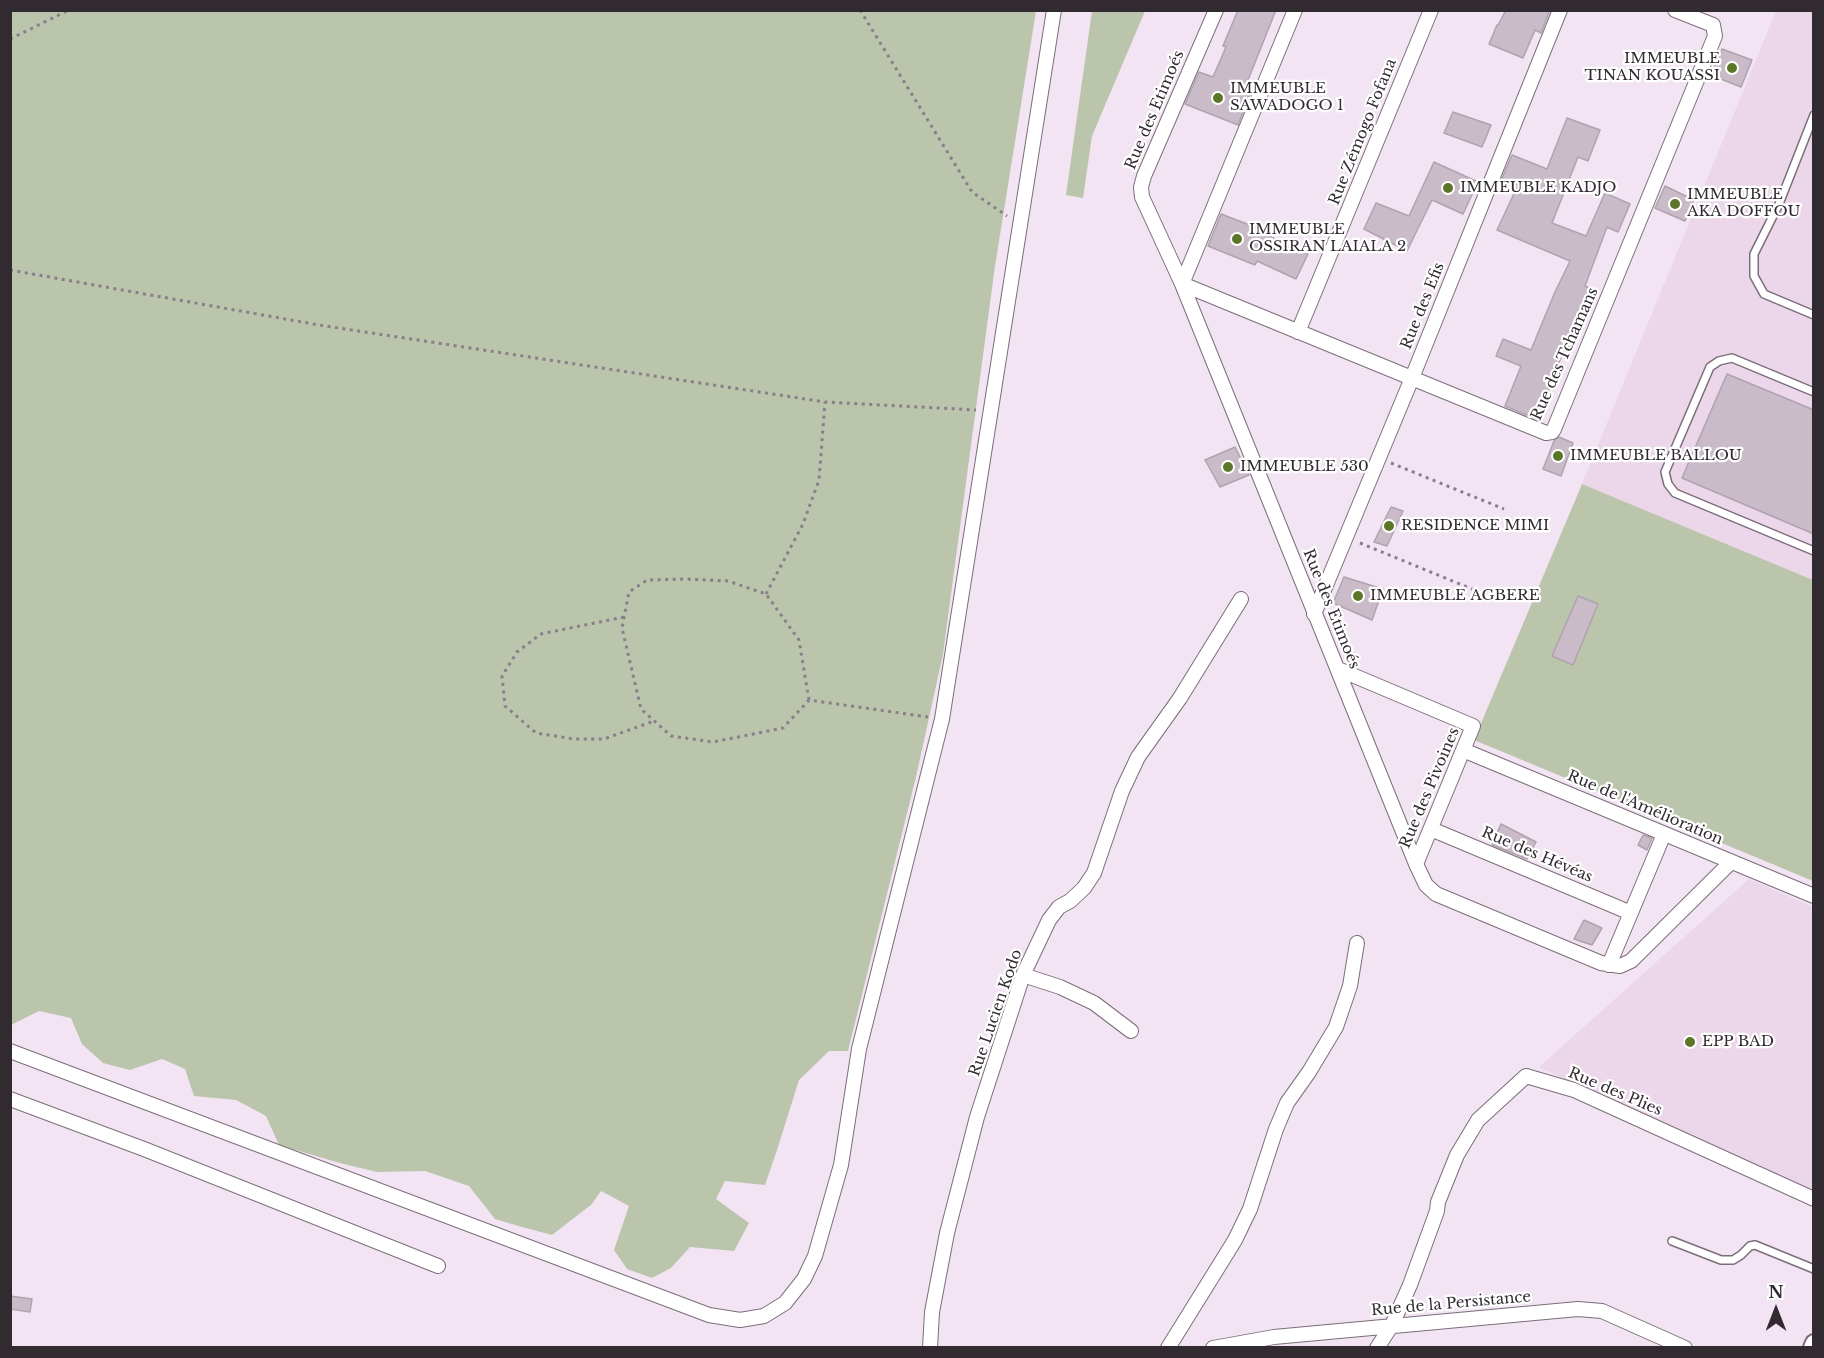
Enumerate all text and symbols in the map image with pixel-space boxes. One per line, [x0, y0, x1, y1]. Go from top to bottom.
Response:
street label: Rue des Etimoés [1122, 48, 1188, 172]
place label: IMMEUBLE TINAN KOUASSI [1584, 50, 1720, 85]
street label: Rue Zémogo Fofana [1325, 56, 1401, 208]
marker: IMMEUBLE TINAN KOUASSI [1725, 61, 1739, 75]
place label: IMMEUBLE SAWADOGO 1 [1230, 80, 1344, 115]
marker: IMMEUBLE SAWADOGO 1 [1211, 91, 1225, 105]
place label: IMMEUBLE KADJO [1460, 179, 1617, 197]
marker: IMMEUBLE KADJO [1441, 181, 1455, 195]
place label: IMMEUBLE AKA DOFFOU [1687, 186, 1800, 221]
marker: IMMEUBLE AKA DOFFOU [1668, 197, 1682, 211]
place label: IMMEUBLE OSSIRAN LAIALA 2 [1249, 221, 1406, 256]
marker: IMMEUBLE OSSIRAN LAIALA 2 [1230, 232, 1244, 246]
street label: Rue des Efis [1397, 260, 1449, 352]
street label: Rue des Tchamans [1528, 285, 1602, 423]
place label: IMMEUBLE BALLOU [1570, 447, 1742, 465]
marker: IMMEUBLE BALLOU [1551, 449, 1565, 463]
place label: IMMEUBLE 530 [1240, 458, 1369, 476]
marker: IMMEUBLE 530 [1221, 460, 1235, 474]
place label: RESIDENCE MIMI [1401, 517, 1549, 535]
marker: RESIDENCE MIMI [1382, 519, 1396, 533]
street label: Rue des Etimoés [1299, 546, 1363, 672]
place label: IMMEUBLE AGBERE [1370, 587, 1540, 605]
marker: IMMEUBLE AGBERE [1351, 589, 1365, 603]
street label: Rue des Pivoines [1396, 725, 1464, 851]
street label: Rue de l'Amélioration [1564, 767, 1726, 849]
street label: Rue des Hévéas [1479, 823, 1595, 887]
street label: Rue Lucien Kodo [966, 947, 1026, 1079]
place label: EPP BAD [1702, 1033, 1774, 1051]
marker: EPP BAD [1683, 1035, 1697, 1049]
street label: Rue des Plies [1565, 1064, 1665, 1120]
north arrow [1746, 1280, 1806, 1340]
text: N [1768, 1282, 1784, 1302]
street label: Rue de la Persistance [1370, 1288, 1532, 1320]

